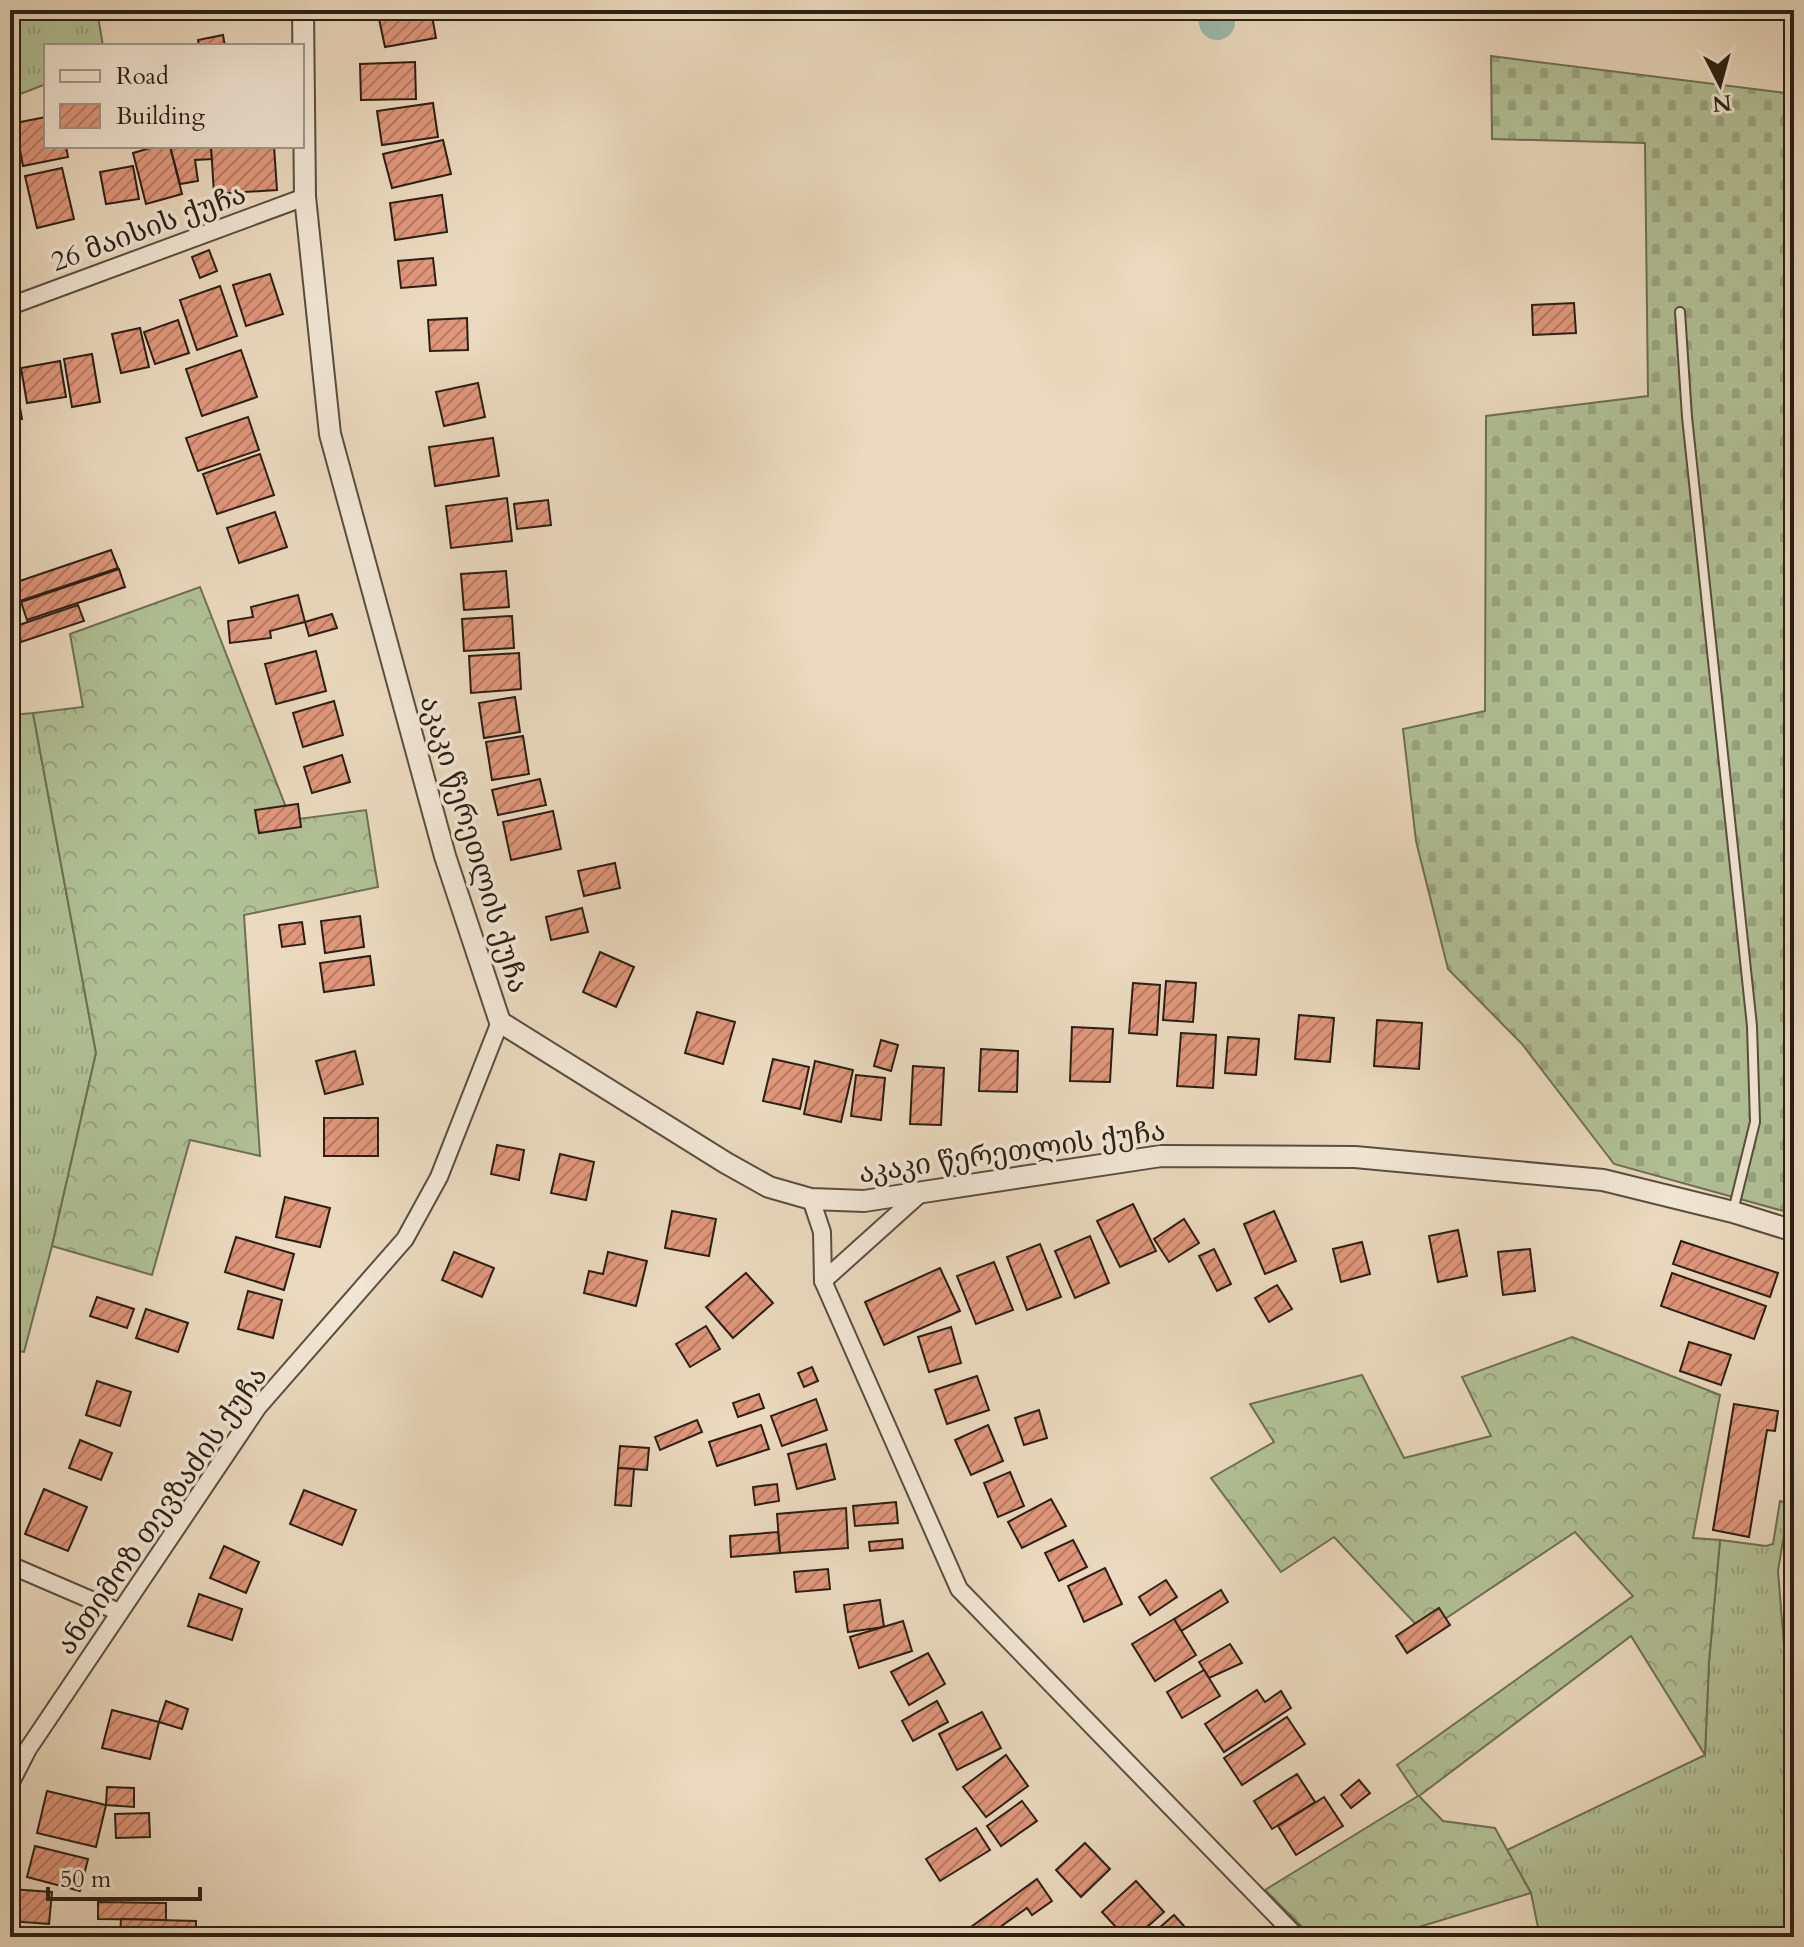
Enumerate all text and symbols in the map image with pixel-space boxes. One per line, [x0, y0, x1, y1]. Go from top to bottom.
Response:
legend [44, 44, 304, 148]
north arrow [1680, 44, 1760, 124]
text: Road [116, 60, 169, 93]
text: N [1711, 87, 1733, 119]
text: Building [116, 100, 206, 133]
street label: 26 მაისის ქუჩა [46, 175, 251, 281]
street label: აკაკი წერეთლის ქუჩა [411, 691, 537, 998]
street label: აკაკი წერეთლის ქუჩა [856, 1112, 1168, 1192]
street label: ანთიმოზ თევზაძის ქუჩა [48, 1359, 276, 1663]
scale bar [48, 1851, 200, 1901]
text: 50 m [60, 1863, 112, 1896]

